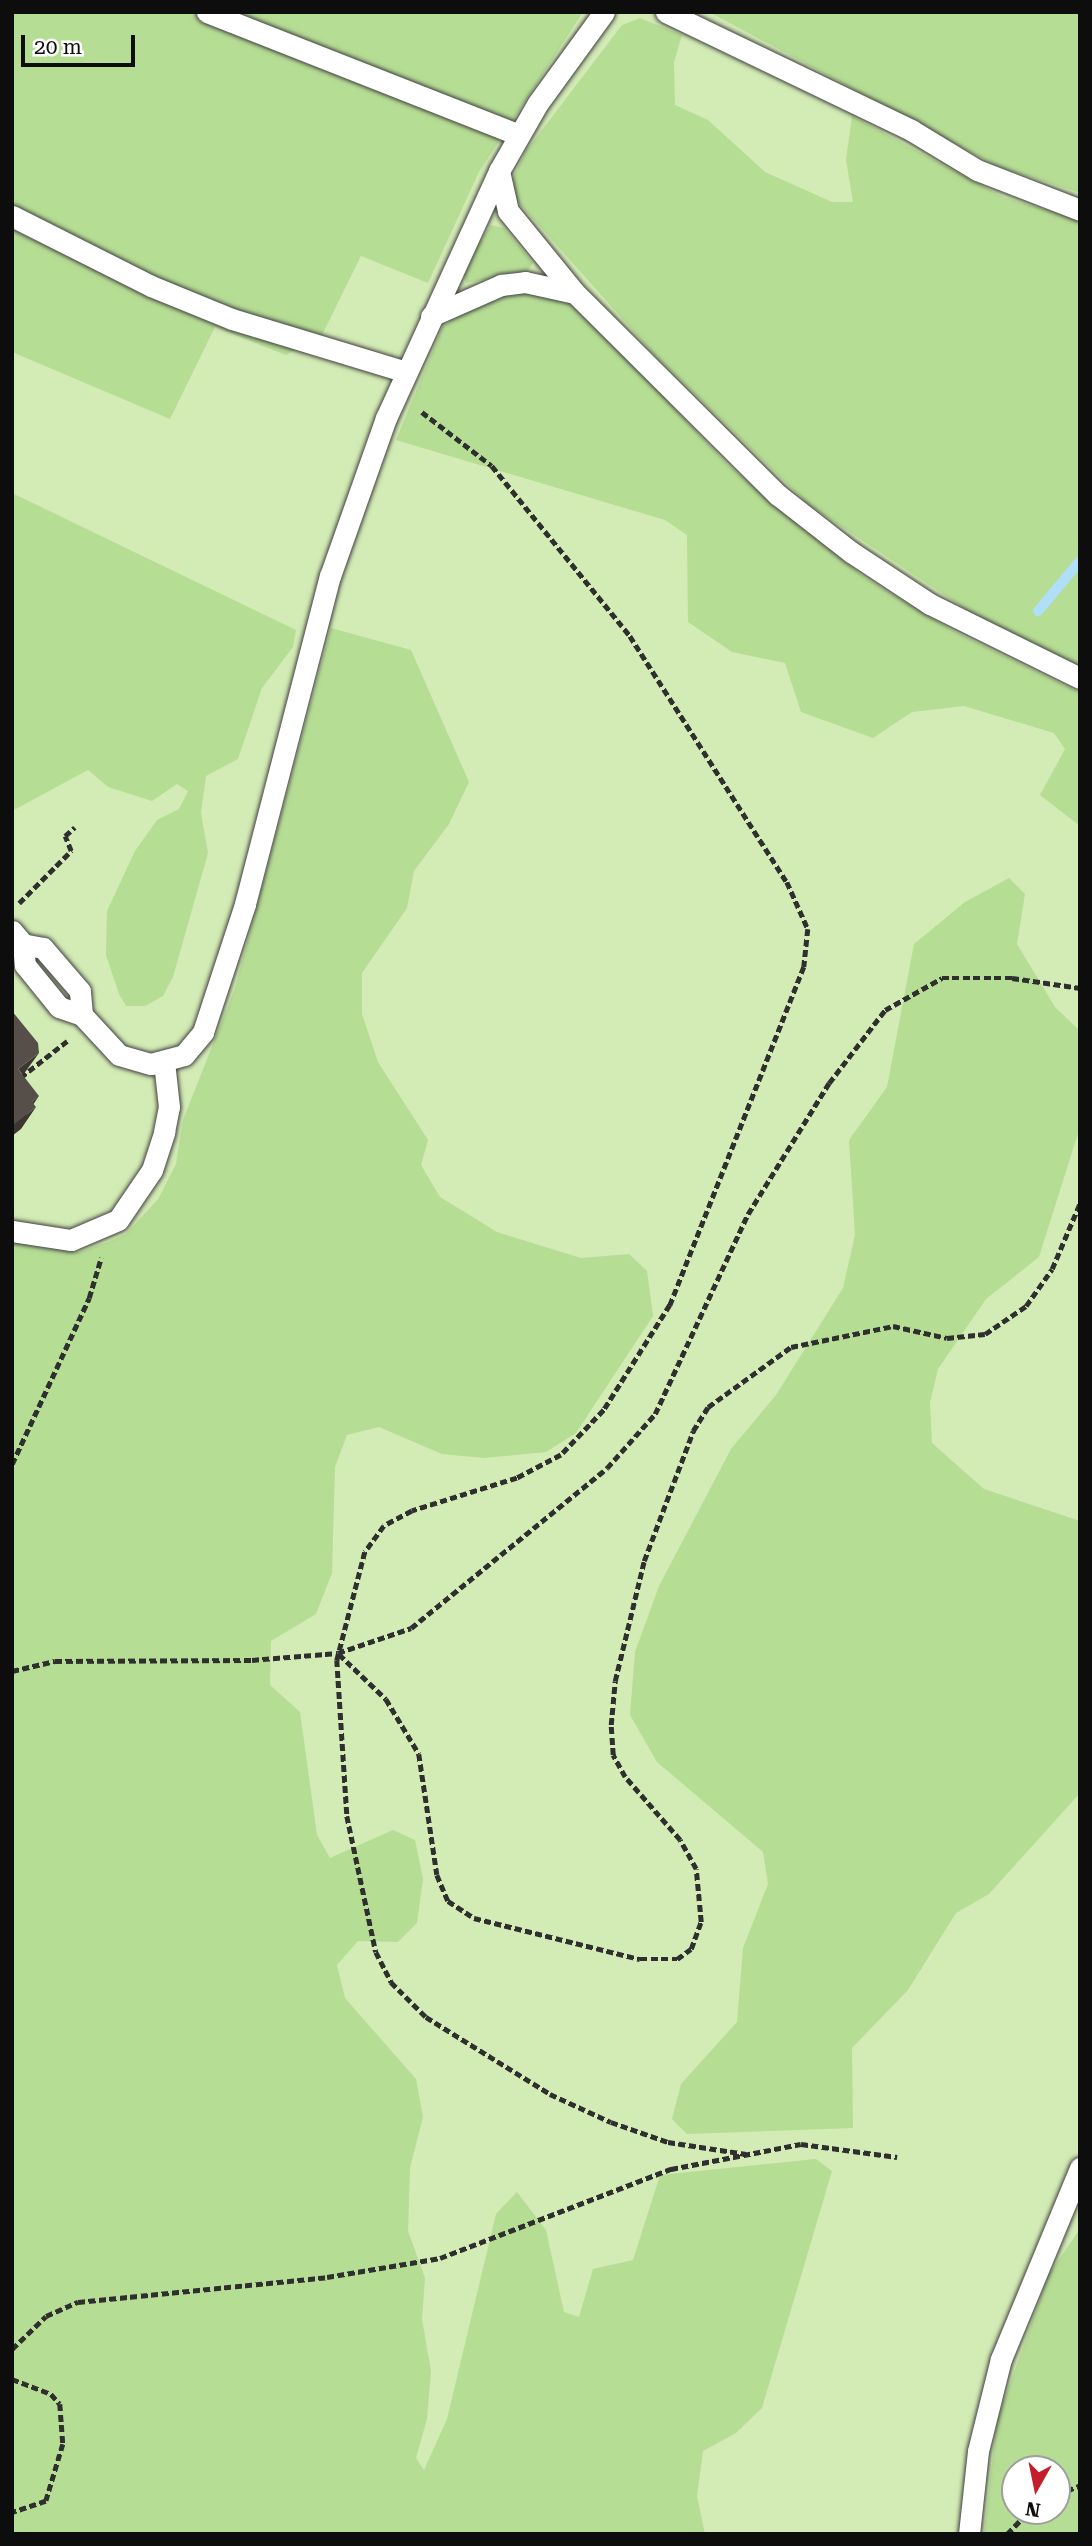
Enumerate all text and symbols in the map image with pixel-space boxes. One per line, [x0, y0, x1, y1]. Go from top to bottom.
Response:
scale bar [24, 21, 138, 65]
text: 20 m [34, 35, 82, 59]
north arrow [1001, 2455, 1071, 2525]
text: N [1024, 2497, 1042, 2522]

